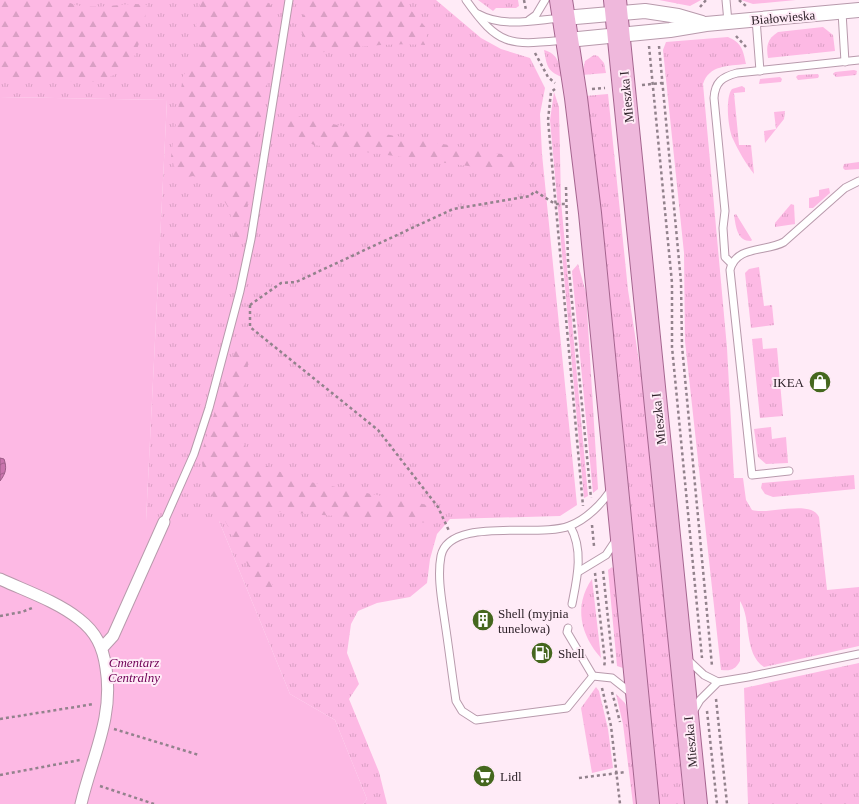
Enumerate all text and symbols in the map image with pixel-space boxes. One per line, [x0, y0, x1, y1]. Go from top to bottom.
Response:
street label: Białowieska [750, 7, 816, 28]
street label: Mieszka I [616, 70, 637, 123]
shop icon: IKEA [807, 369, 833, 395]
place label: IKEA [773, 375, 805, 390]
street label: Mieszka I [648, 392, 669, 445]
place label: Shell (myjnia tunelowa) [498, 606, 569, 636]
building icon: Shell (myjnia tunelowa) [470, 607, 496, 633]
fuel station icon: Shell [529, 640, 555, 666]
place label: Shell [558, 646, 585, 661]
park label: Cmentarz Centralny [108, 655, 160, 685]
street label: Mieszka I [681, 716, 700, 768]
supermarket icon: Lidl [471, 763, 497, 789]
place label: Lidl [500, 769, 522, 784]

